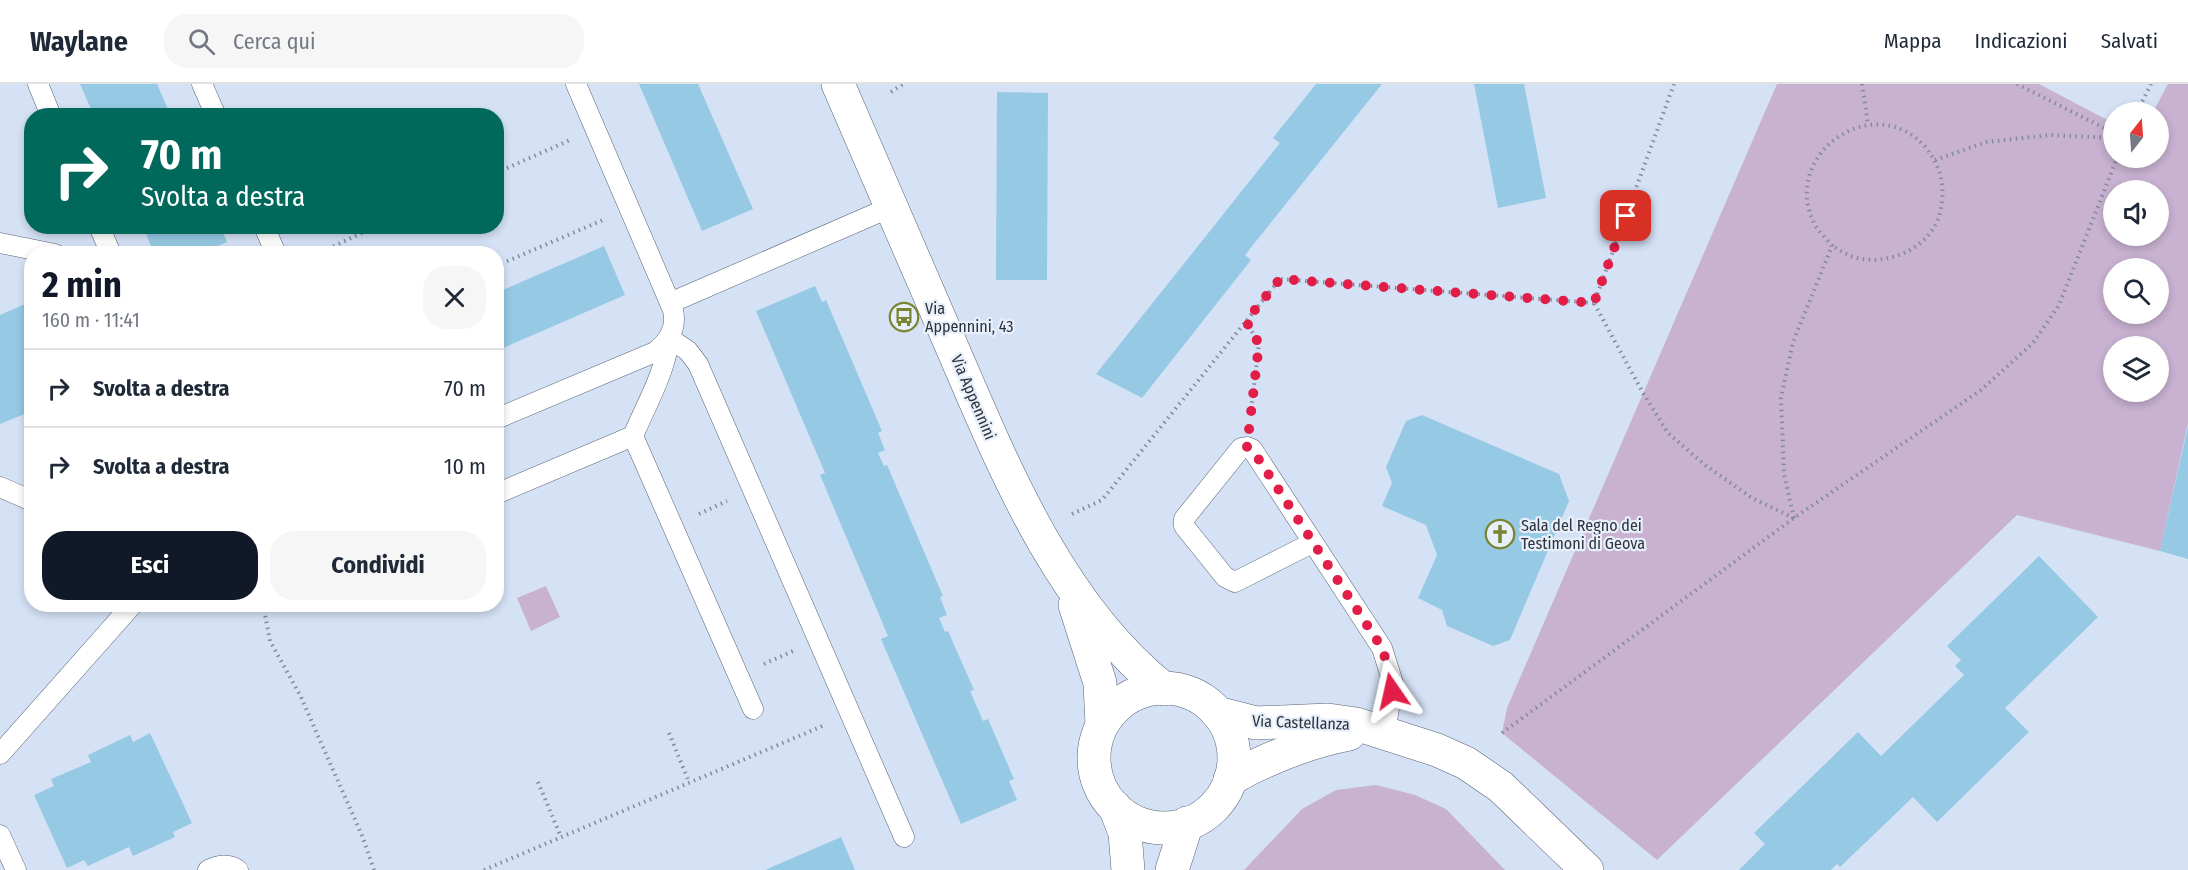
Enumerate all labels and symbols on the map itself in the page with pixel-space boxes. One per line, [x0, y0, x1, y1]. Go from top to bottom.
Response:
north arrow [2103, 102, 2169, 168]
pin [1600, 190, 1651, 241]
place label: Via Appennini, 43 [925, 299, 1014, 336]
bus stop icon: Via Appennini, 43 [888, 301, 920, 333]
street label: Via Appennini [947, 352, 1000, 443]
place label: Sala del Regno dei Testimoni di Geova [1521, 516, 1645, 553]
church icon: Sala del Regno dei Testimoni di Geova [1484, 518, 1516, 550]
position arrow [1360, 659, 1424, 723]
street label: Via Castellanza [1252, 711, 1350, 734]

